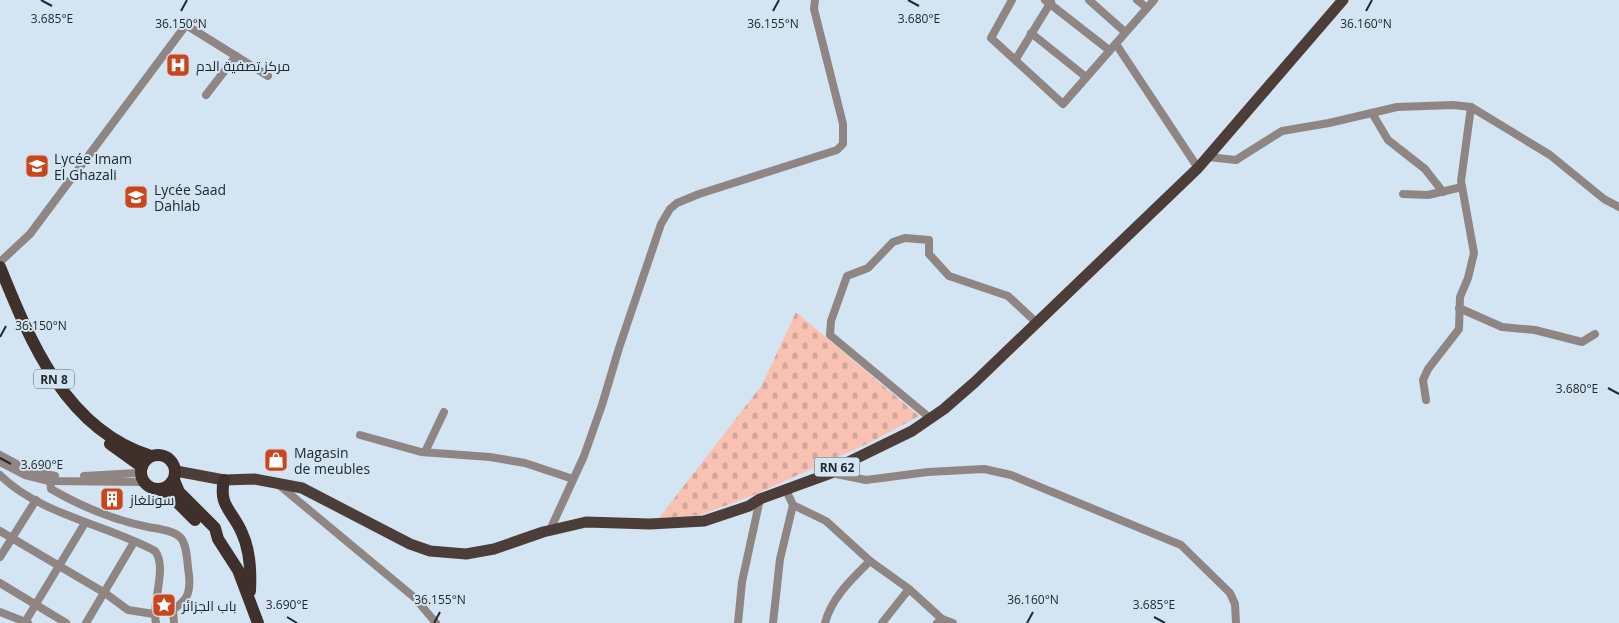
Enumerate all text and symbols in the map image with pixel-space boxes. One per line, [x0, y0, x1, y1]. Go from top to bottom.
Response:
text: 3.685°E [31, 10, 73, 27]
text: 3.680°E [898, 10, 940, 27]
text: 36.150°N [155, 15, 207, 32]
text: 36.155°N [747, 15, 799, 32]
text: 36.160°N [1340, 15, 1392, 32]
hospital icon: مركز تصفية الدم [165, 52, 191, 78]
place label: مركز تصفية الدم [196, 56, 290, 76]
place label: Lycée Imam El Ghazali [54, 149, 132, 184]
school or university icon: Lycée Imam El Ghazali [24, 153, 50, 179]
place label: Lycée Saad Dahlab [154, 180, 226, 215]
school or university icon: Lycée Saad Dahlab [123, 184, 149, 210]
text: 36.150°N [15, 317, 67, 334]
road number: RN 8 [34, 369, 74, 388]
text: 3.680°E [1556, 380, 1598, 397]
place label: Magasin de meubles [294, 443, 370, 478]
shop icon: Magasin de meubles [263, 447, 289, 473]
text: 3.690°E [21, 456, 63, 473]
road number: RN 62 [814, 458, 860, 477]
building icon: سونلغاز [99, 486, 125, 512]
place label: سونلغاز [129, 490, 174, 509]
text: 36.155°N [414, 591, 466, 608]
text: 36.160°N [1007, 591, 1059, 608]
place icon: باب الجزائر [151, 592, 177, 618]
place label: باب الجزائر [181, 596, 237, 615]
text: 3.690°E [266, 596, 308, 613]
text: 3.685°E [1133, 596, 1175, 613]

